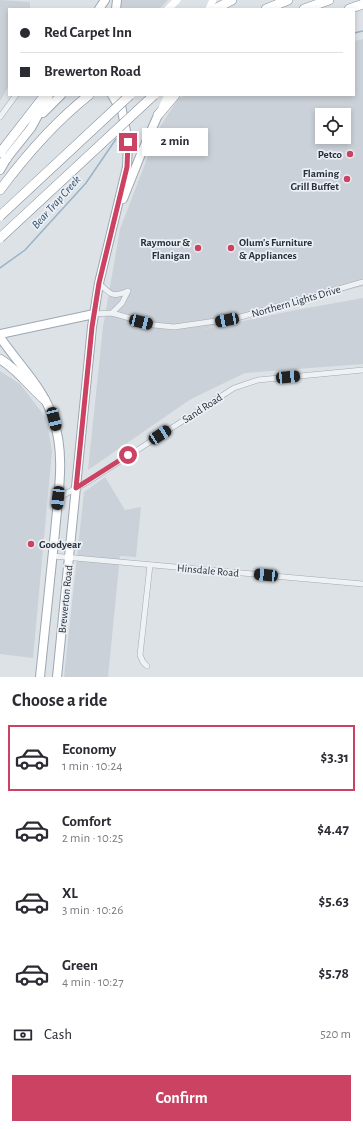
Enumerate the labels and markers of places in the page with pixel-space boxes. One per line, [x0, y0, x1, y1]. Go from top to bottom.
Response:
place label: Petco [318, 149, 343, 160]
marker: Petco [345, 149, 355, 159]
place label: Flaming Grill Buffet [291, 168, 339, 192]
marker: Flaming Grill Buffet [342, 174, 352, 184]
place label: Raymour & Flanigan [140, 237, 190, 261]
place label: Olum's Furniture & Appliances [239, 237, 312, 261]
marker: Raymour & Flanigan [193, 243, 203, 253]
marker: Olum's Furniture & Appliances [226, 243, 236, 253]
marker: Goodyear [26, 539, 36, 549]
place label: Goodyear [39, 539, 81, 550]

